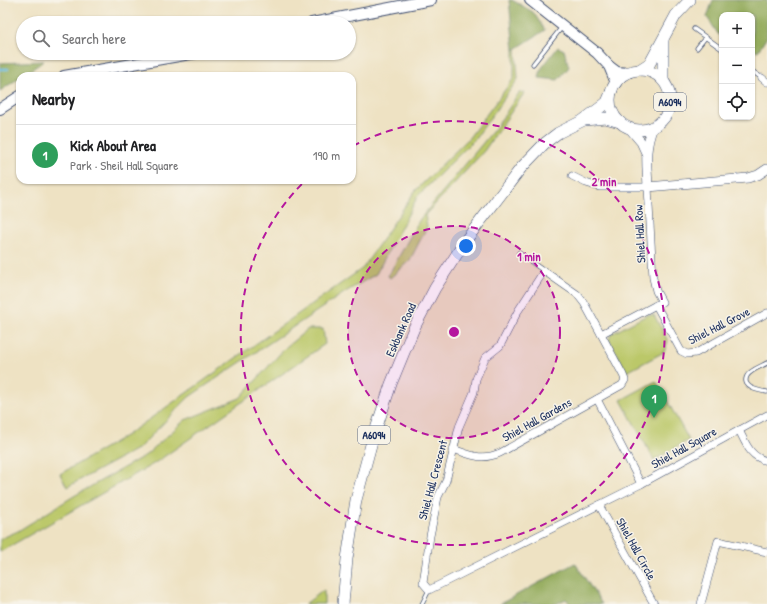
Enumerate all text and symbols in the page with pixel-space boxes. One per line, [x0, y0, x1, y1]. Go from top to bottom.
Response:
map controls [719, 12, 755, 120]
button: + [719, 12, 755, 48]
search box [16, 16, 356, 60]
icon: search [30, 27, 52, 49]
text: Search here [62, 28, 126, 49]
button: − [719, 48, 755, 84]
button: locate [719, 84, 755, 120]
text: Nearby [32, 87, 75, 110]
road number: A6094 [654, 93, 686, 111]
text: Kick About Area [70, 135, 156, 156]
text: 1 [43, 146, 47, 164]
text: 190 m [313, 146, 340, 164]
text: Park · Sheil Hall Square [70, 156, 179, 174]
text: 2 min [592, 173, 617, 190]
street label: Shiel Hall Row [629, 204, 650, 263]
your location [456, 236, 476, 256]
text: 1 min [517, 248, 541, 265]
street label: Eskbank Road [381, 300, 420, 359]
street label: Shiel Hall Grove [685, 303, 753, 348]
centre of rings [447, 325, 461, 339]
pin: 1 [641, 385, 667, 418]
street label: Shiel Hall Gardens [499, 393, 575, 446]
street label: Shiel Hall Square [648, 423, 720, 472]
road number: A6094 [358, 426, 390, 444]
street label: Shiel Hall Crescent [414, 437, 452, 522]
street label: Shiel Hall Circle [612, 515, 661, 583]

